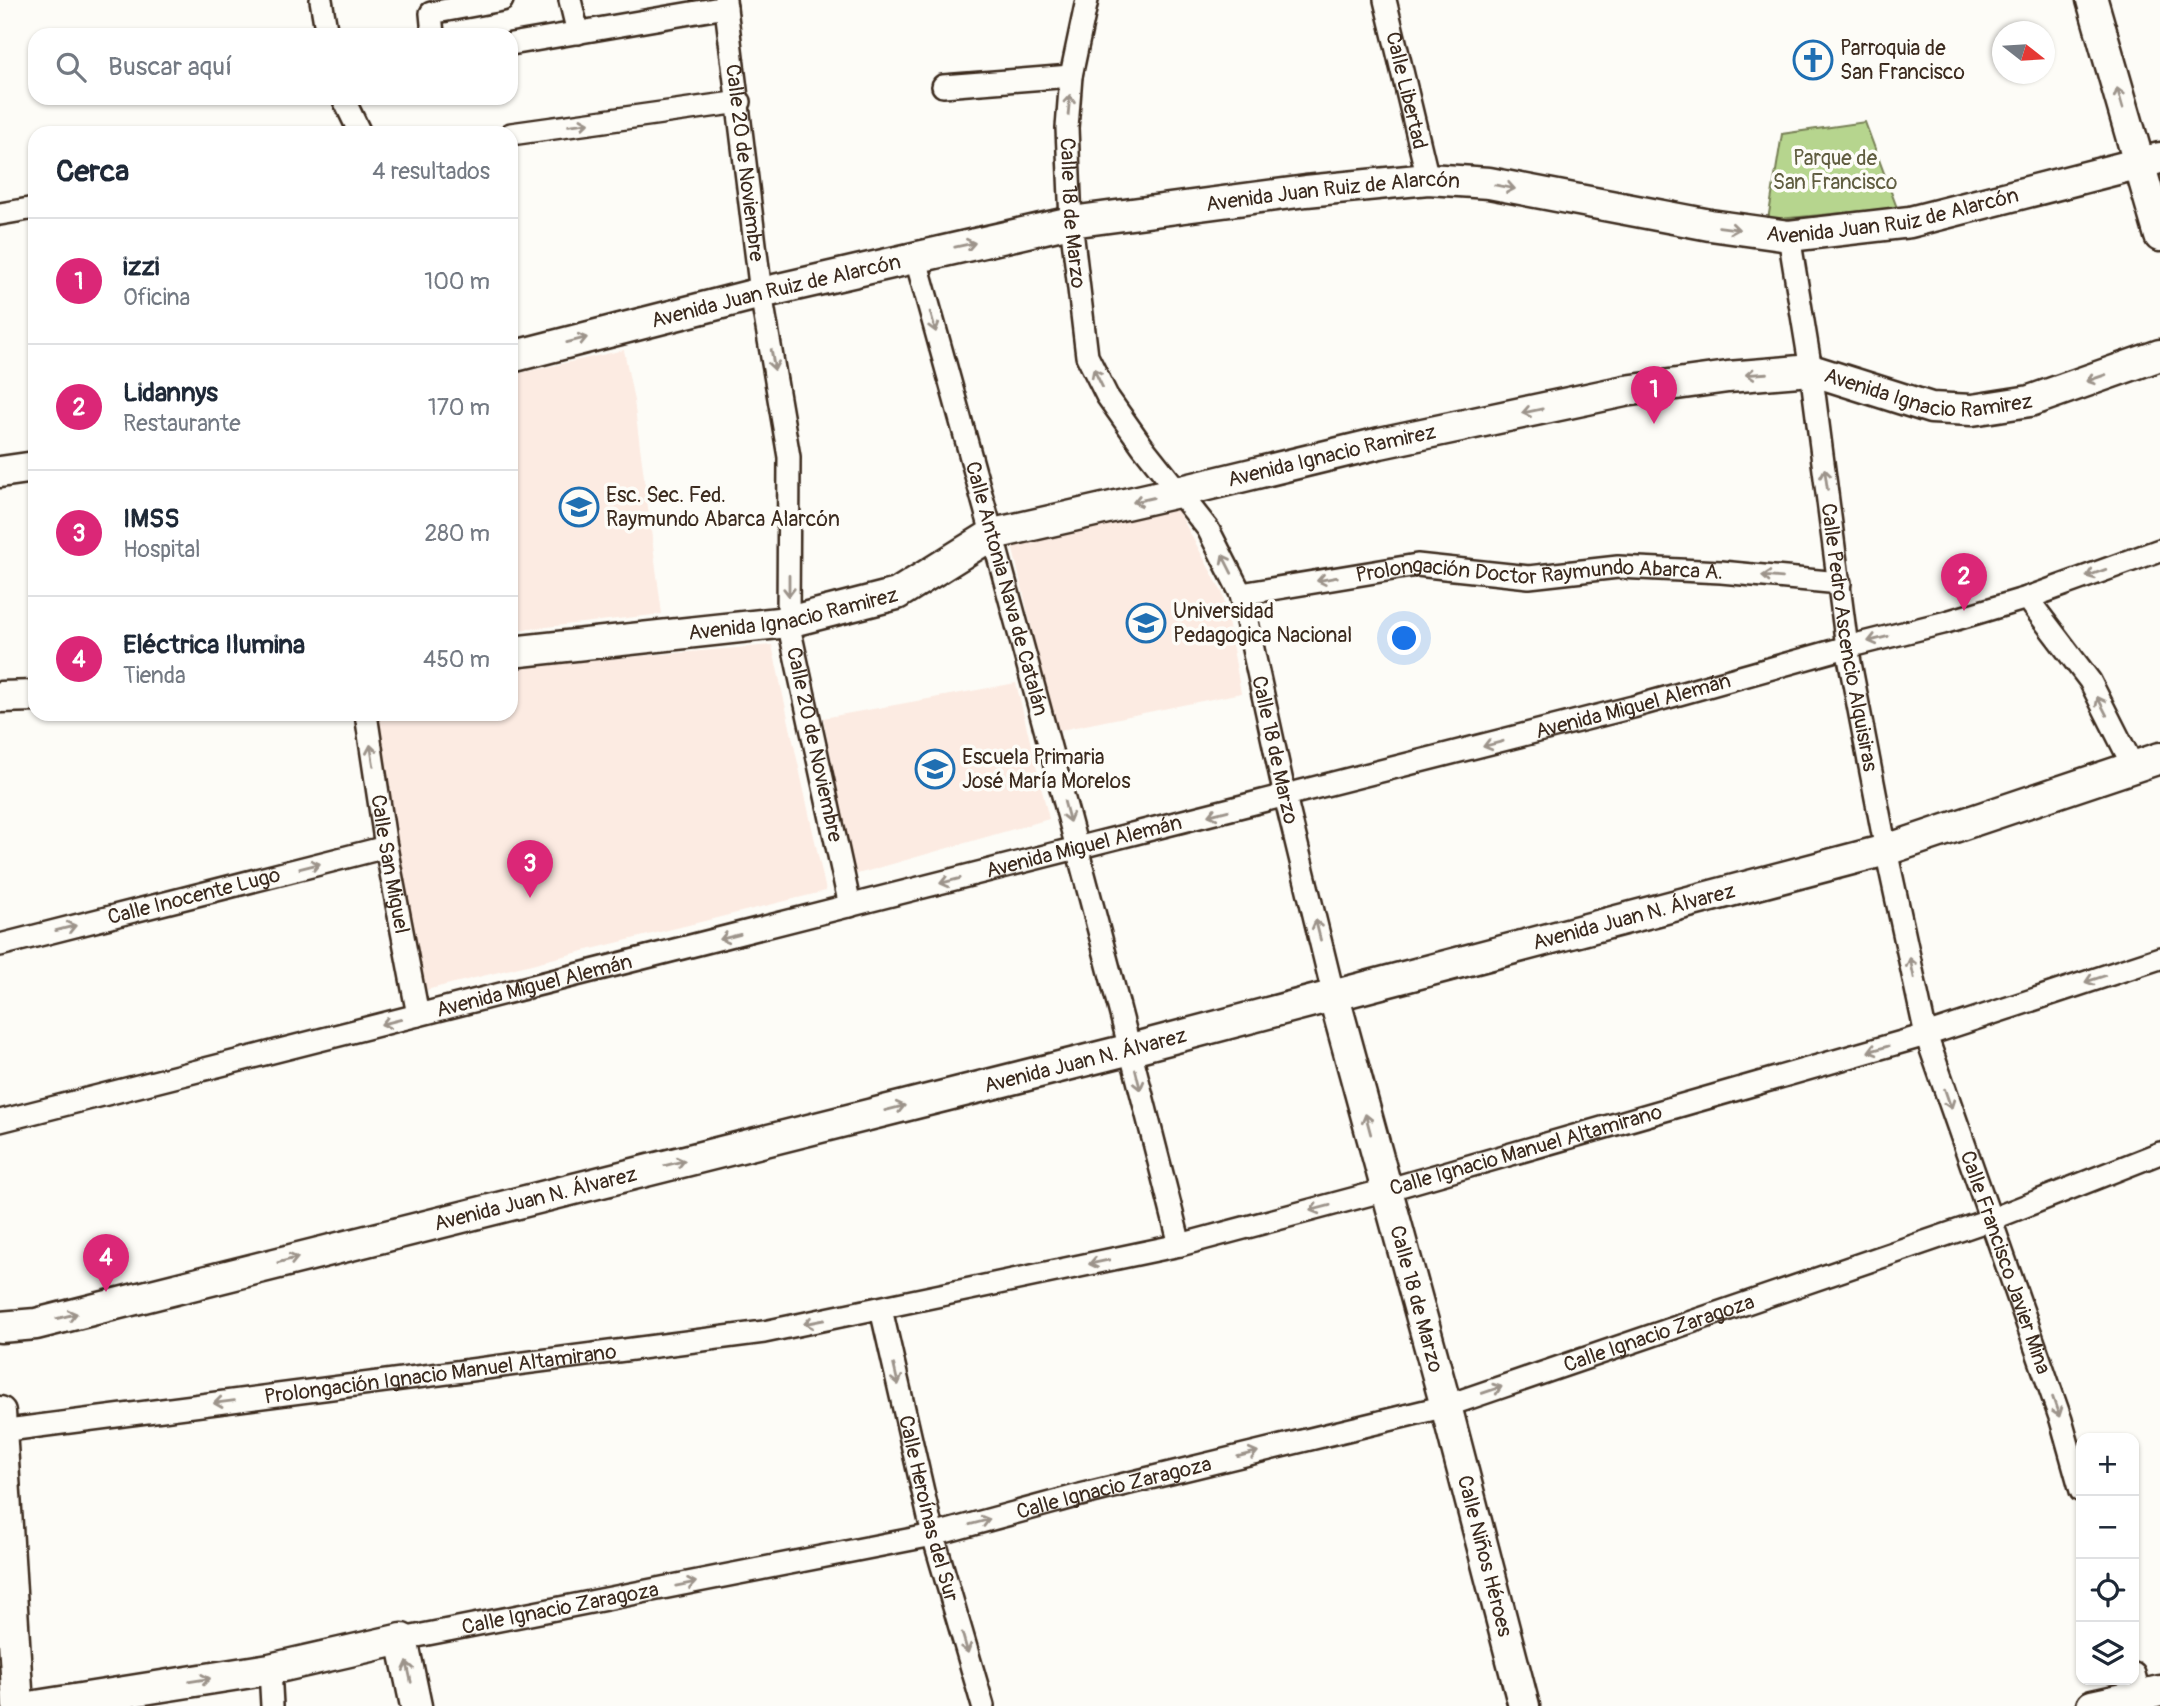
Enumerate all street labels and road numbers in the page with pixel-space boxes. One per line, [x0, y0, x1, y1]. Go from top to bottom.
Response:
street label: Calle Libertad [1379, 29, 1433, 152]
street label: Calle 20 de Noviembre [719, 62, 770, 264]
street label: Calle 18 de Marzo [1053, 137, 1092, 290]
street label: Avenida Juan Ruiz de Alarcón [1204, 166, 1461, 218]
street label: Avenida Juan Ruiz de Alarcón [1765, 182, 2021, 250]
street label: Avenida Juan Ruiz de Alarcón [648, 248, 903, 335]
street label: Avenida Ignacio Ramirez [1821, 362, 2035, 424]
street label: Avenida Ignacio Ramirez [1225, 419, 1438, 494]
street label: Calle Antonia Nava de Catalán [959, 458, 1054, 719]
street label: Calle Pedro Ascencio Alquisiras [1814, 502, 1884, 774]
street label: Prolongación Doctor Raymundo Abarca A. [1354, 552, 1724, 591]
street label: Avenida Ignacio Ramirez [687, 581, 901, 647]
street label: Calle 20 de Noviembre [780, 645, 849, 845]
street label: Avenida Miguel Alemán [1533, 667, 1734, 745]
street label: Calle 18 de Marzo [1245, 673, 1304, 827]
street label: Calle San Miguel [364, 793, 415, 936]
street label: Avenida Miguel Alemán [983, 809, 1185, 885]
street label: Calle Inocente Lugo [105, 861, 283, 931]
street label: Avenida Juan N. Álvarez [1530, 877, 1738, 957]
street label: Avenida Miguel Alemán [433, 948, 635, 1024]
street label: Avenida Juan N. Álvarez [981, 1022, 1190, 1099]
street label: Calle Ignacio Manuel Altamirano [1387, 1098, 1665, 1202]
street label: Calle Francisco Javier Mina [1954, 1147, 2057, 1378]
street label: Avenida Juan N. Álvarez [431, 1161, 640, 1238]
street label: Calle 18 de Marzo [1383, 1223, 1449, 1375]
street label: Calle Ignacio Zaragoza [1560, 1288, 1758, 1379]
street label: Prolongación Ignacio Manuel Altamirano [263, 1338, 618, 1411]
street label: Calle Heroínas del Sur [892, 1413, 965, 1605]
street label: Calle Ignacio Zaragoza [1013, 1451, 1214, 1526]
street label: Calle Niños Héroes [1451, 1473, 1519, 1640]
street label: Calle Ignacio Zaragoza [459, 1576, 661, 1641]

